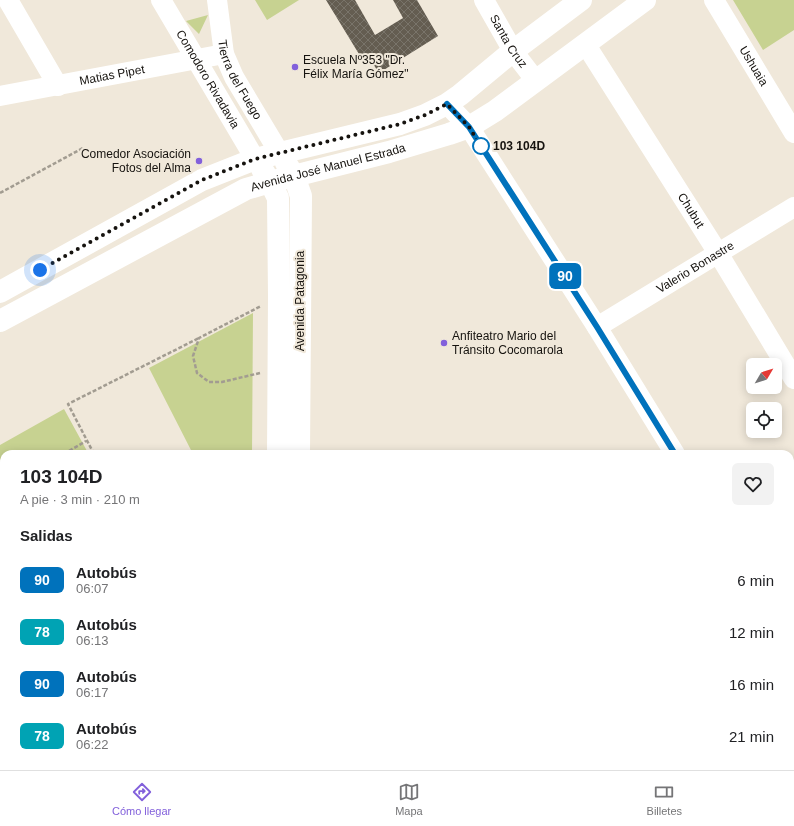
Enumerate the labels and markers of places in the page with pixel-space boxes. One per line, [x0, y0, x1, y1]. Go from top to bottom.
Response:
place label: Escuela Nº353 "Dr. Félix María Gómez" [303, 53, 409, 81]
marker: Escuela Nº353 "Dr. Félix María Gómez" [290, 62, 300, 72]
marker: 103 104D [472, 137, 490, 155]
place label: 103 104D [493, 139, 545, 153]
place label: Comedor Asociación Fotos del Alma [81, 147, 191, 175]
marker: Comedor Asociación Fotos del Alma [194, 156, 204, 166]
place label: Anfiteatro Mario del Tránsito Cocomarola [452, 329, 563, 357]
marker: Anfiteatro Mario del Tránsito Cocomarola [439, 338, 449, 348]

